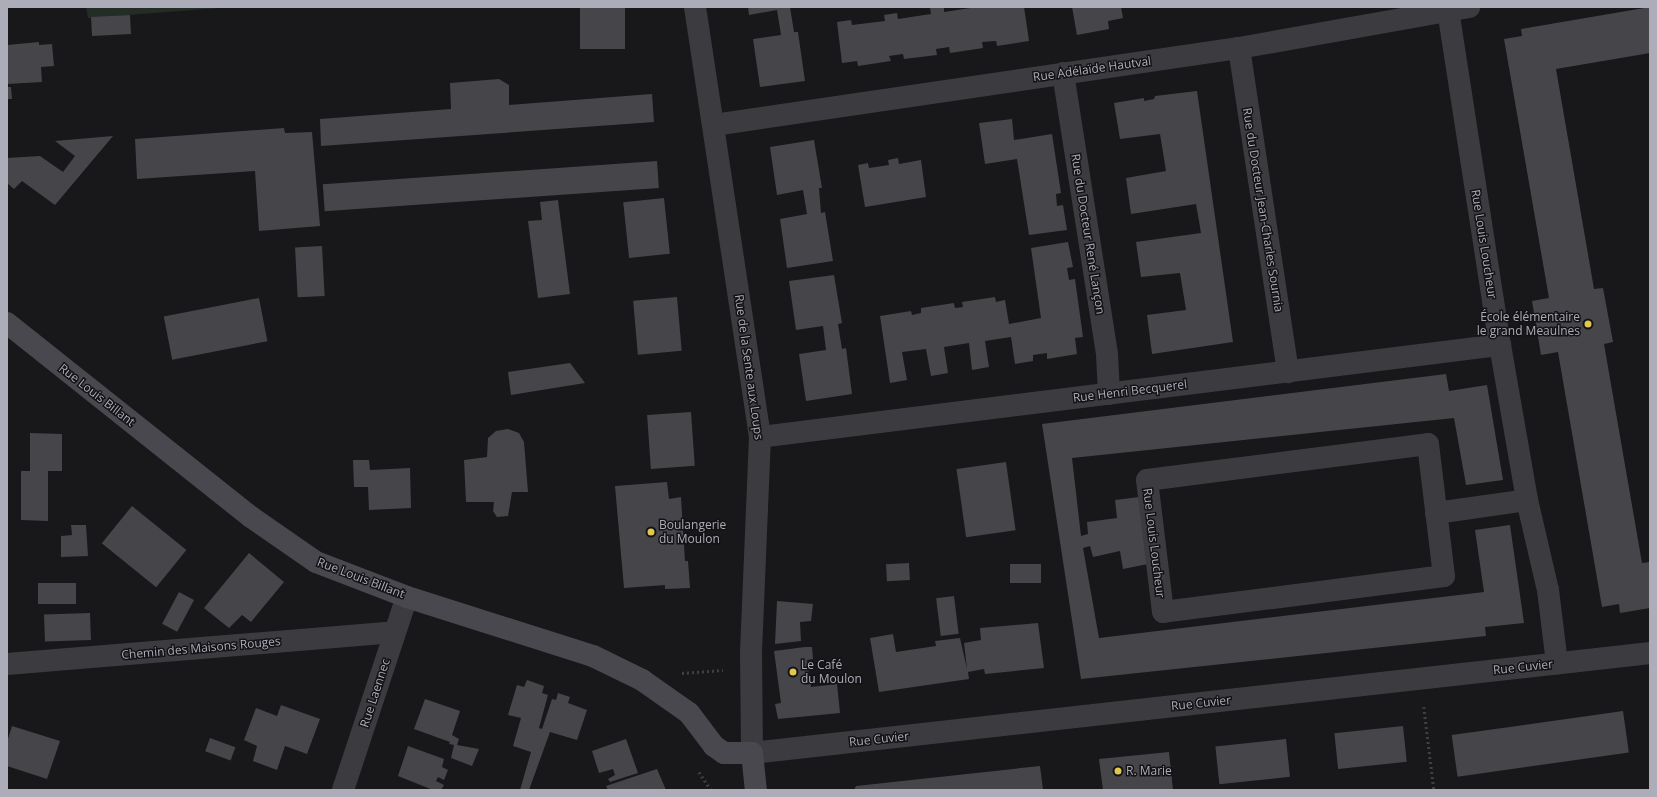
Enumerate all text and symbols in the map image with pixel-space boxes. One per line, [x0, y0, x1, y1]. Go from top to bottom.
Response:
street label: Rue Adélaïde Hautval [1032, 54, 1152, 84]
street label: Rue du Docteur Jean-Charles Sournia [1240, 107, 1286, 313]
street label: Rue du Docteur René Lançon [1068, 153, 1108, 315]
street label: Rue Louis Loucheur [1468, 188, 1500, 300]
street label: Rue de la Sente aux Loups [732, 293, 766, 441]
place label: École élémentaire le grand Meaulnes [1477, 310, 1580, 338]
marker: École élémentaire le grand Meaulnes [1583, 319, 1593, 329]
street label: Rue Louis Billant [56, 361, 138, 429]
street label: Rue Henri Becquerel [1072, 377, 1188, 405]
street label: Rue Louis Loucheur [1140, 487, 1168, 599]
place label: Boulangerie du Moulon [659, 518, 726, 546]
marker: Boulangerie du Moulon [646, 527, 656, 537]
street label: Rue Louis Billant [315, 555, 407, 601]
street label: Chemin des Maisons Rouges [121, 634, 281, 662]
street label: Rue Laennec [357, 657, 393, 729]
street label: Rue Cuvier [1492, 657, 1554, 677]
place label: Le Café du Moulon [801, 658, 862, 686]
marker: Le Café du Moulon [788, 667, 798, 677]
street label: Rue Cuvier [1170, 693, 1232, 713]
street label: Rue Cuvier [848, 729, 910, 749]
place label: R. Marie [1126, 764, 1172, 778]
marker: R. Marie [1113, 766, 1123, 776]

